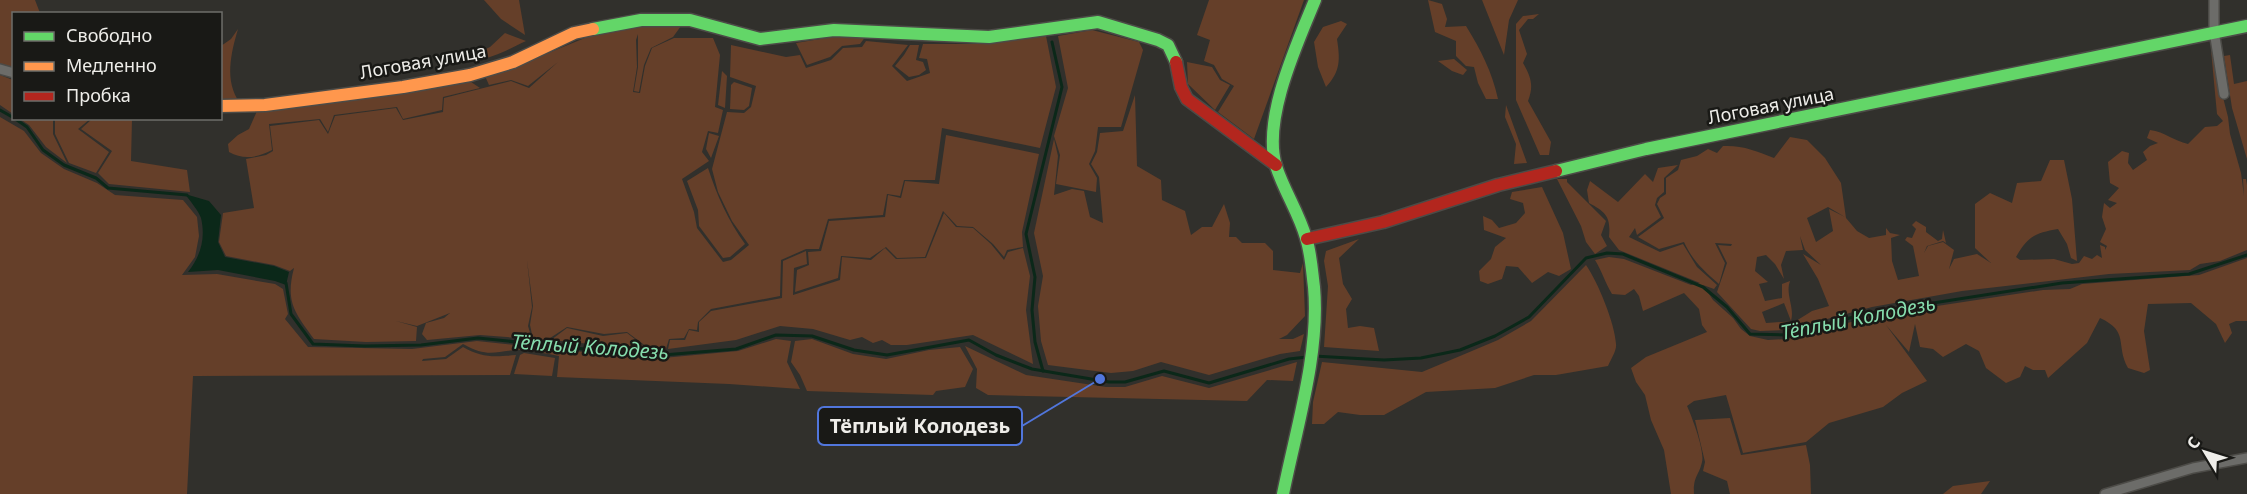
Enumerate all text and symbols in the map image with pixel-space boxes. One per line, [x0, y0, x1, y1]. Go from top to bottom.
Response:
legend [12, 12, 222, 120]
text: Свободно [66, 23, 152, 47]
street label: Логовая улица [358, 38, 488, 84]
text: Медленно [66, 53, 157, 77]
street label: Логовая улица [1706, 81, 1836, 129]
text: Пробка [66, 83, 131, 107]
water label: Тёплый Колодезь [1778, 289, 1938, 346]
water label: Тёплый Колодезь [510, 328, 670, 365]
callout: Тёплый Колодезь [818, 407, 1022, 445]
text: Тёплый Колодезь [830, 412, 1011, 439]
north arrow [2175, 422, 2235, 482]
text: С [2181, 432, 2205, 454]

